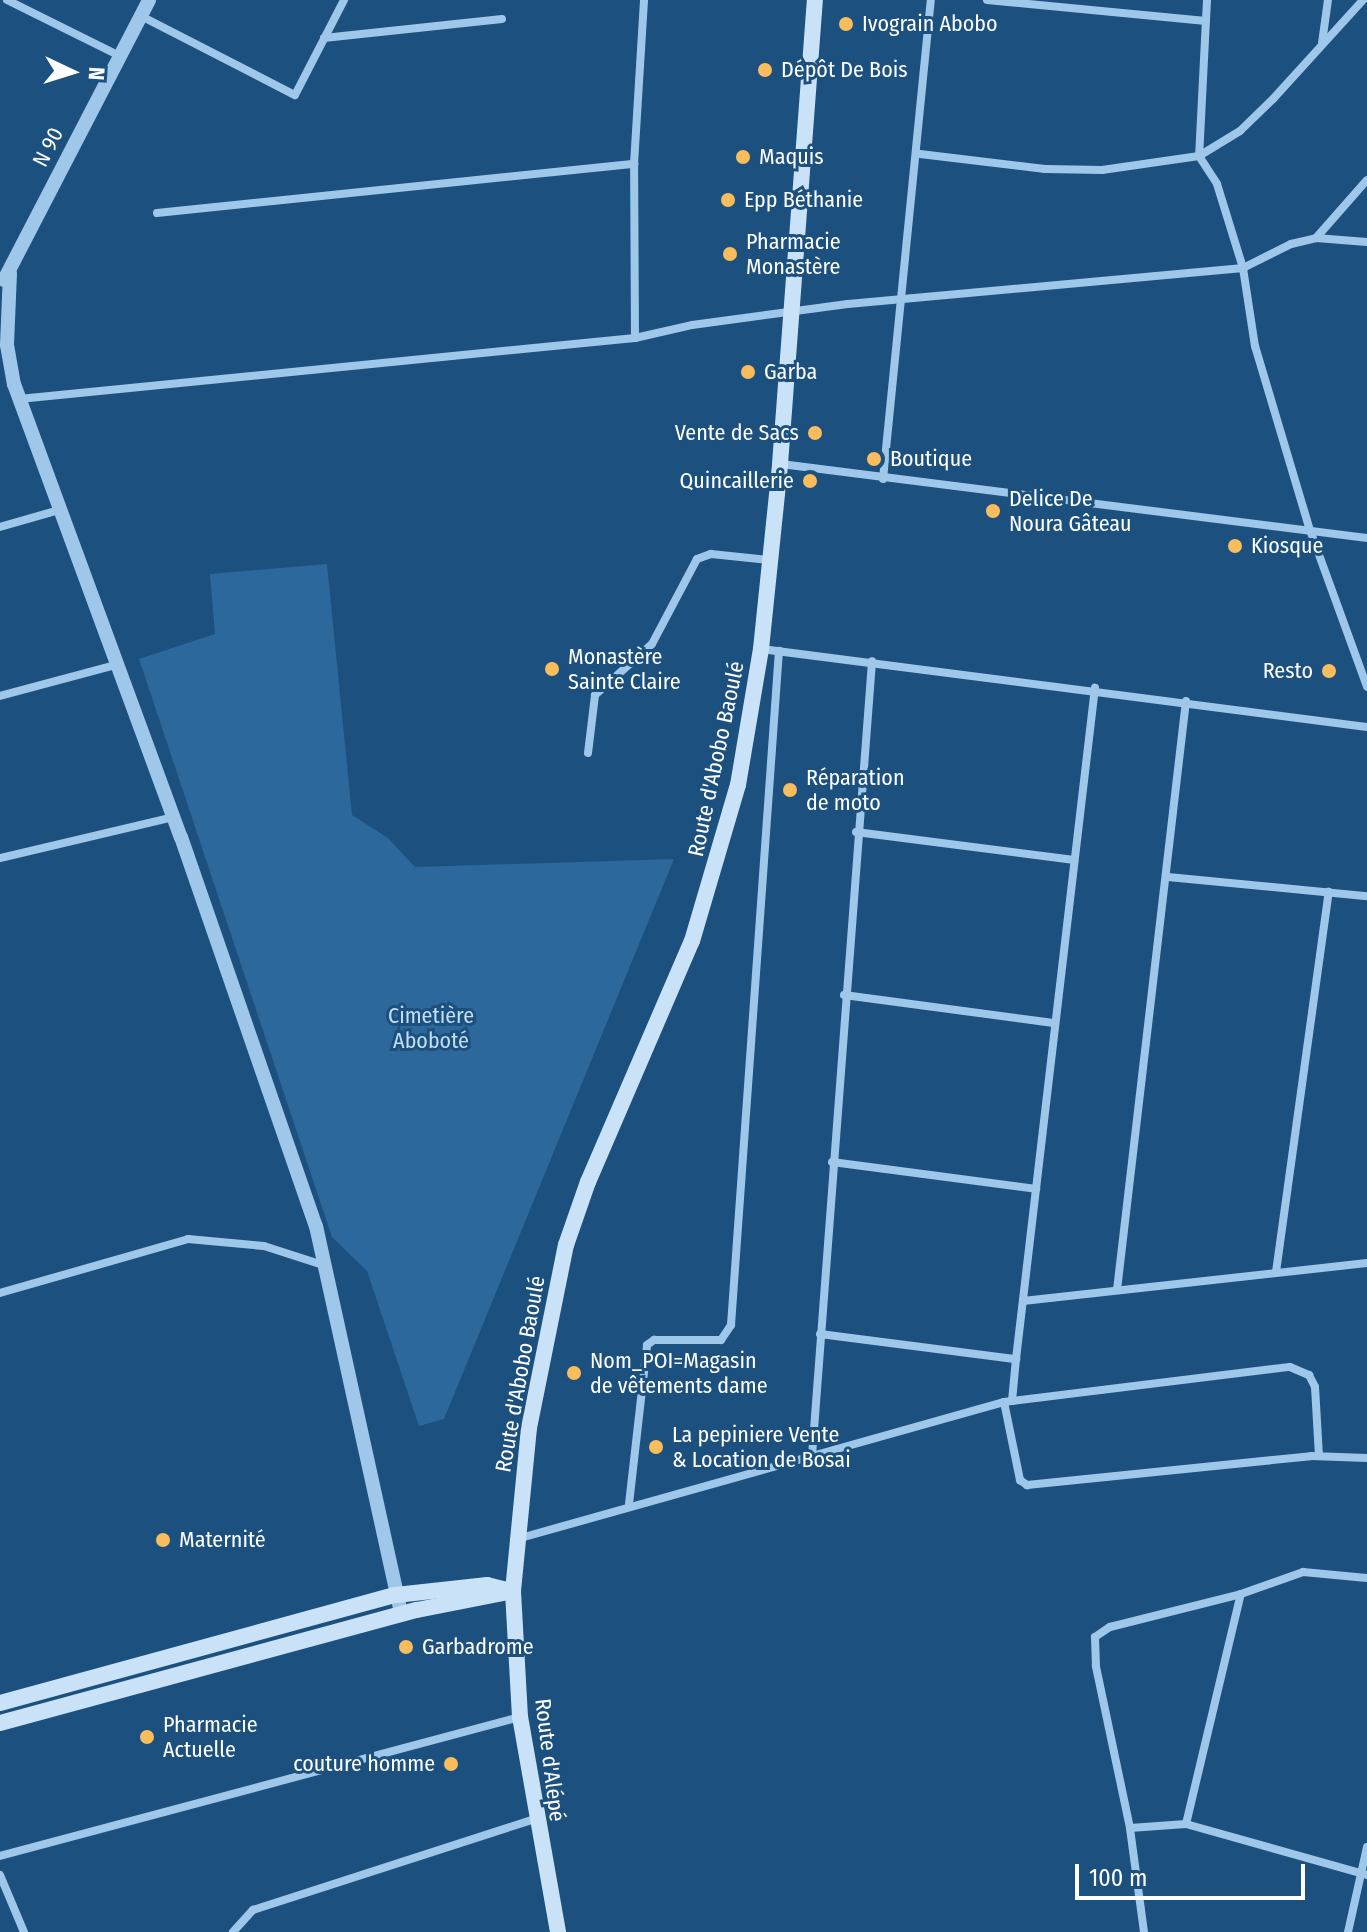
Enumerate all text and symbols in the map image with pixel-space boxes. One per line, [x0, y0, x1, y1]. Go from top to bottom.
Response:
place label: Ivograin Abobo [862, 11, 998, 37]
marker: Ivograin Abobo [837, 15, 855, 33]
north arrow [32, 32, 112, 112]
place label: Dépôt De Bois [781, 57, 908, 83]
marker: Dépôt De Bois [756, 61, 774, 79]
text: N [83, 66, 110, 81]
street label: N 90 [27, 123, 69, 171]
place label: Maquis [759, 144, 824, 170]
marker: Maquis [734, 148, 752, 166]
place label: Epp Béthanie [744, 187, 863, 213]
marker: Epp Béthanie [719, 191, 737, 209]
place label: Pharmacie Monastère [746, 228, 841, 280]
marker: Pharmacie Monastère [721, 245, 739, 263]
place label: Garba [764, 359, 817, 385]
marker: Garba [739, 363, 757, 381]
place label: Vente de Sacs [675, 420, 799, 446]
marker: Vente de Sacs [806, 424, 824, 442]
place label: Boutique [890, 446, 972, 472]
marker: Boutique [865, 450, 883, 468]
place label: Quincaillerie [680, 468, 794, 494]
marker: Quincaillerie [801, 472, 819, 490]
place label: Delice De Noura Gâteau [1009, 485, 1132, 536]
marker: Delice De Noura Gâteau [984, 502, 1002, 520]
place label: Kiosque [1251, 533, 1323, 559]
marker: Kiosque [1226, 537, 1244, 555]
place label: Monastère Sainte Claire [568, 643, 681, 694]
place label: Resto [1263, 658, 1313, 684]
street label: Route d'Abobo Baoulé [682, 659, 750, 859]
marker: Monastère Sainte Claire [543, 660, 561, 678]
marker: Resto [1320, 662, 1338, 680]
place label: Réparation de moto [806, 764, 904, 816]
marker: Réparation de moto [781, 781, 799, 799]
park label: Cimetière Aboboté [388, 1002, 474, 1054]
street label: Route d'Abobo Baoulé [490, 1274, 550, 1474]
place label: Nom_POI=Magasin de vêtements dame [590, 1347, 768, 1398]
marker: Nom_POI=Magasin de vêtements dame [565, 1364, 583, 1382]
place label: La pepiniere Vente & Location de Bosai [672, 1421, 851, 1472]
marker: La pepiniere Vente & Location de Bosai [647, 1438, 665, 1456]
place label: Maternité [179, 1527, 266, 1553]
marker: Maternité [154, 1531, 172, 1549]
place label: Garbadrome [422, 1634, 534, 1660]
marker: Garbadrome [397, 1638, 415, 1656]
street label: Route d'Alépé [529, 1697, 571, 1823]
place label: Pharmacie Actuelle [163, 1711, 258, 1762]
marker: Pharmacie Actuelle [138, 1728, 156, 1746]
place label: couture homme [293, 1751, 435, 1777]
marker: couture homme [442, 1755, 460, 1773]
scale bar [1079, 1848, 1309, 1898]
text: 100 m [1089, 1864, 1147, 1892]

